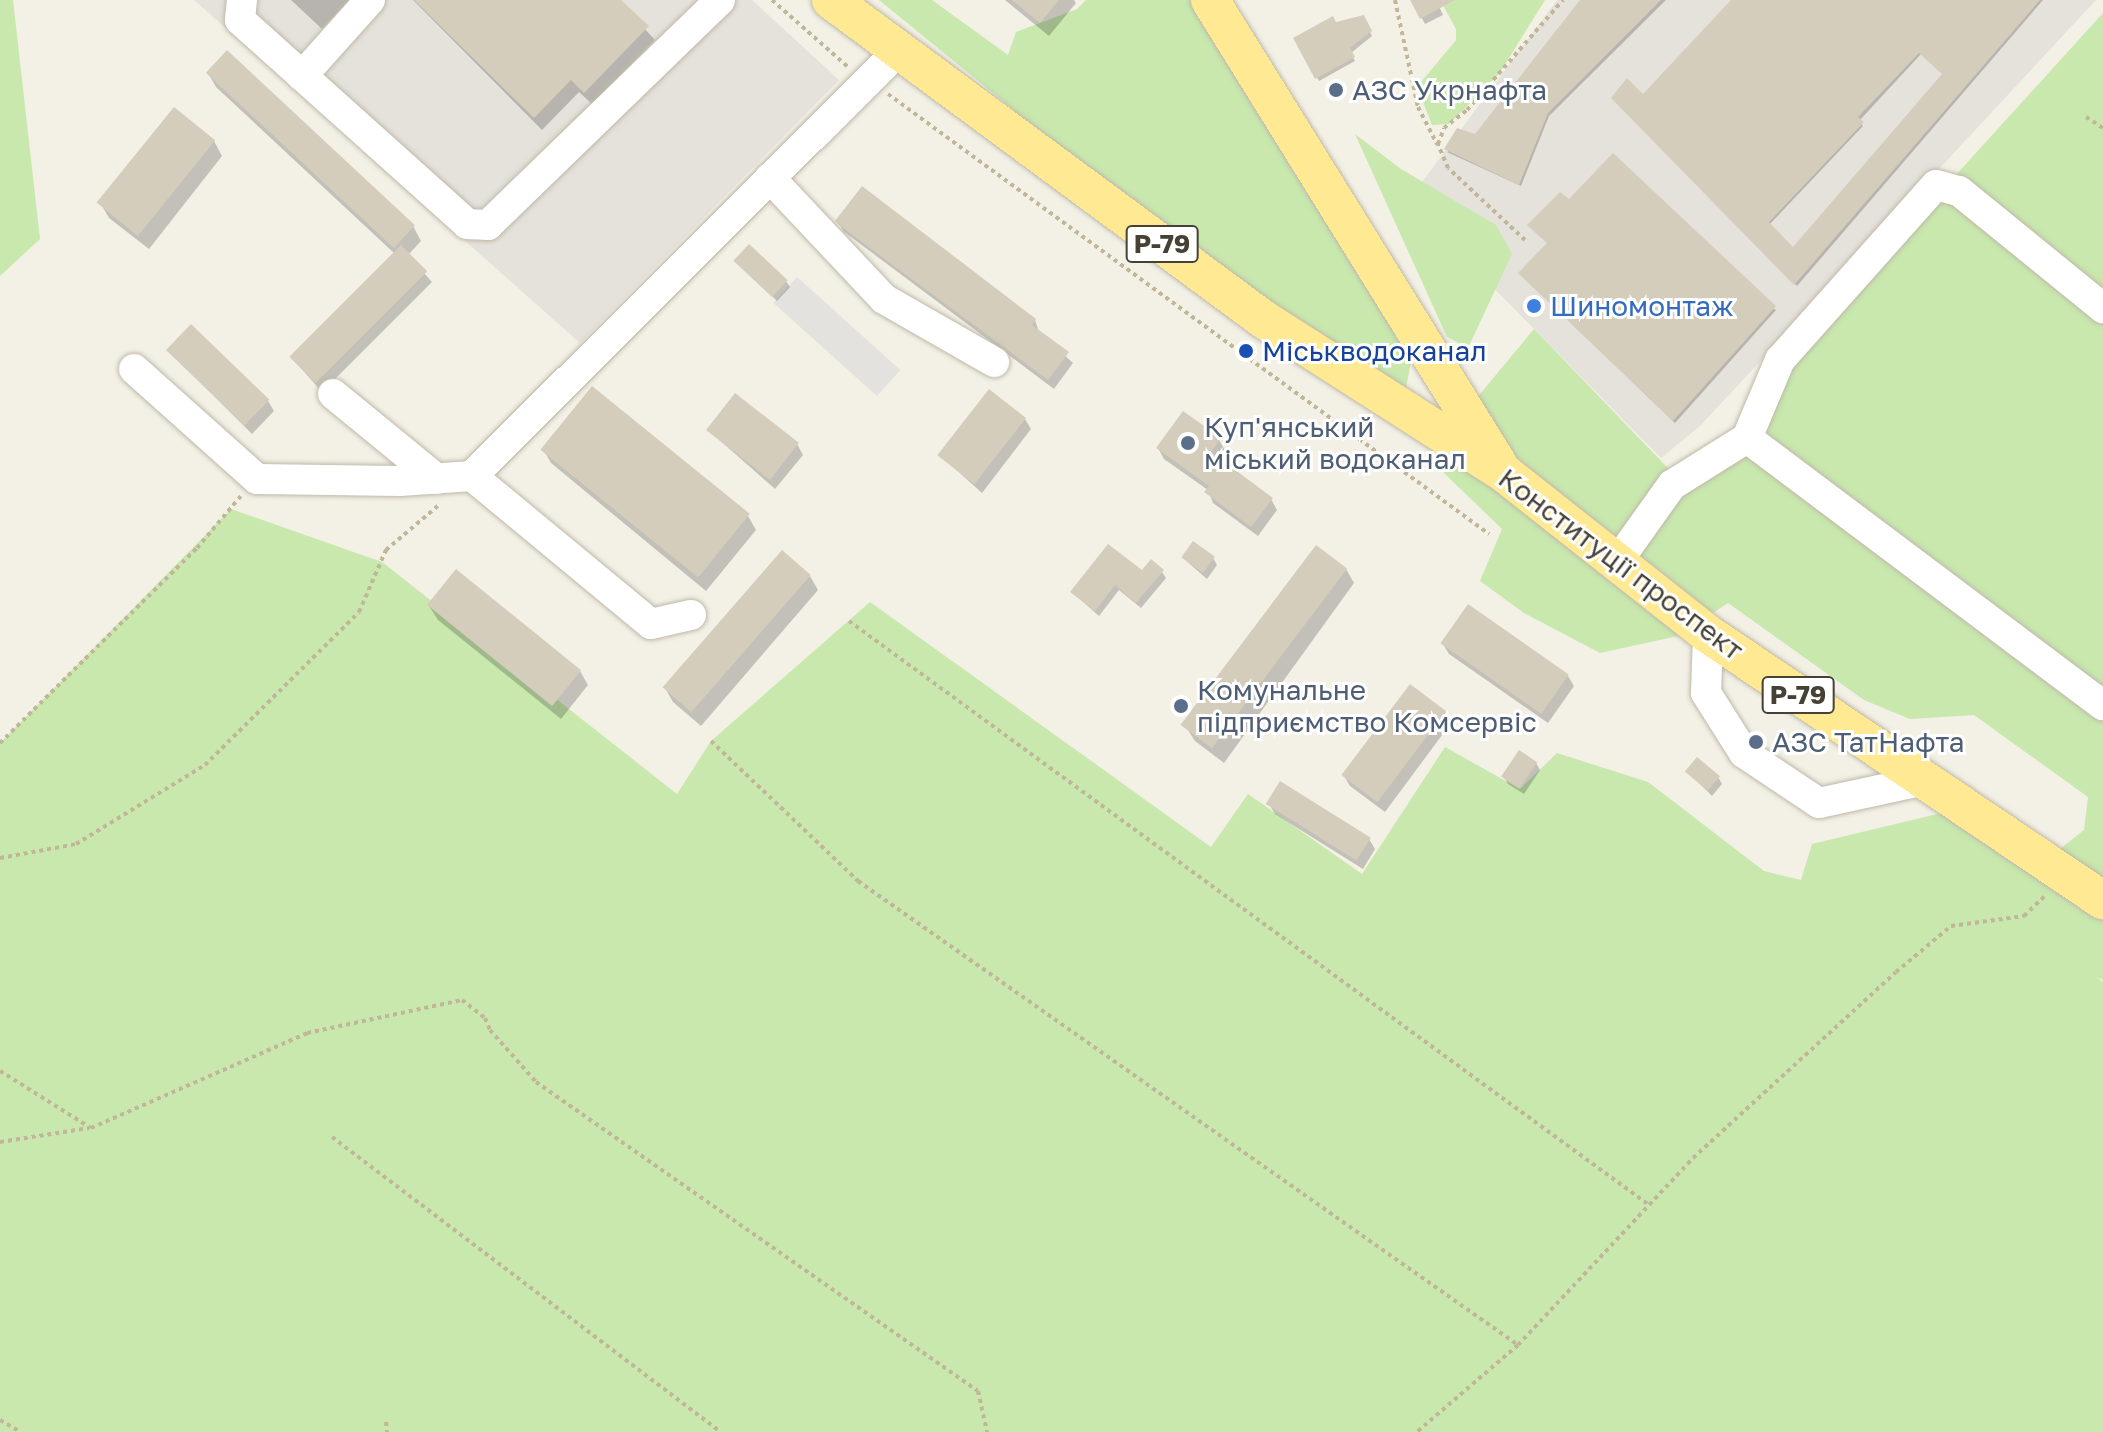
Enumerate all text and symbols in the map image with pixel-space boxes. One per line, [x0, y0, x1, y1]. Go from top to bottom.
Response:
place label: АЗС Укрнафта [1352, 73, 1547, 107]
marker: АЗС Укрнафта [1327, 81, 1345, 99]
road number: Р-79 [1124, 222, 1200, 266]
place label: Шиномонтаж [1550, 289, 1734, 323]
marker: Шиномонтаж [1525, 297, 1543, 315]
place label: Міськводоканал [1262, 334, 1487, 368]
marker: Міськводоканал [1237, 342, 1255, 360]
place label: Куп'янський міський водоканал [1204, 410, 1466, 476]
marker: Куп'янський міський водоканал [1179, 434, 1197, 452]
street label: Конституції проспект [1492, 461, 1750, 667]
place label: Комунальне пiдприємство Комсервiс [1197, 673, 1537, 739]
road number: Р-79 [1760, 673, 1836, 717]
marker: Комунальне пiдприємство Комсервiс [1172, 697, 1190, 715]
place label: АЗС ТатНафта [1772, 725, 1964, 759]
marker: АЗС ТатНафта [1747, 733, 1765, 751]

